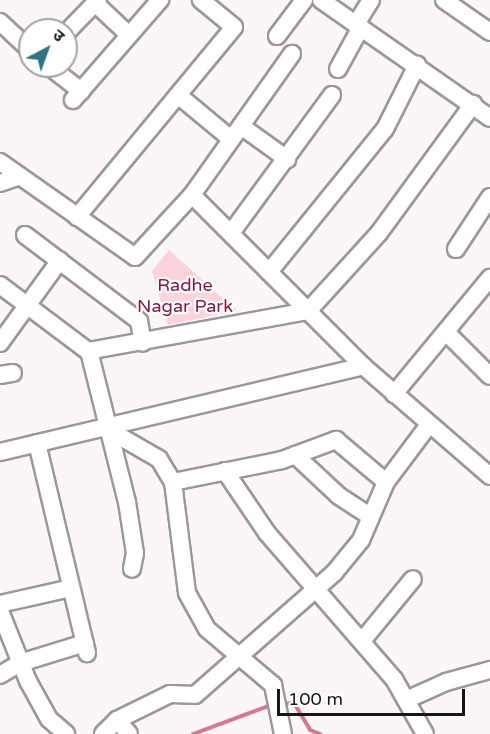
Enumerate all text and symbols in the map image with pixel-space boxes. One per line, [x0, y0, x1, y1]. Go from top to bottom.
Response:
north arrow [18, 18, 78, 78]
text: उ [48, 25, 69, 47]
park label: Radhe Nagar Park [137, 275, 233, 318]
scale bar [280, 677, 468, 715]
text: 100 m [288, 688, 343, 710]

